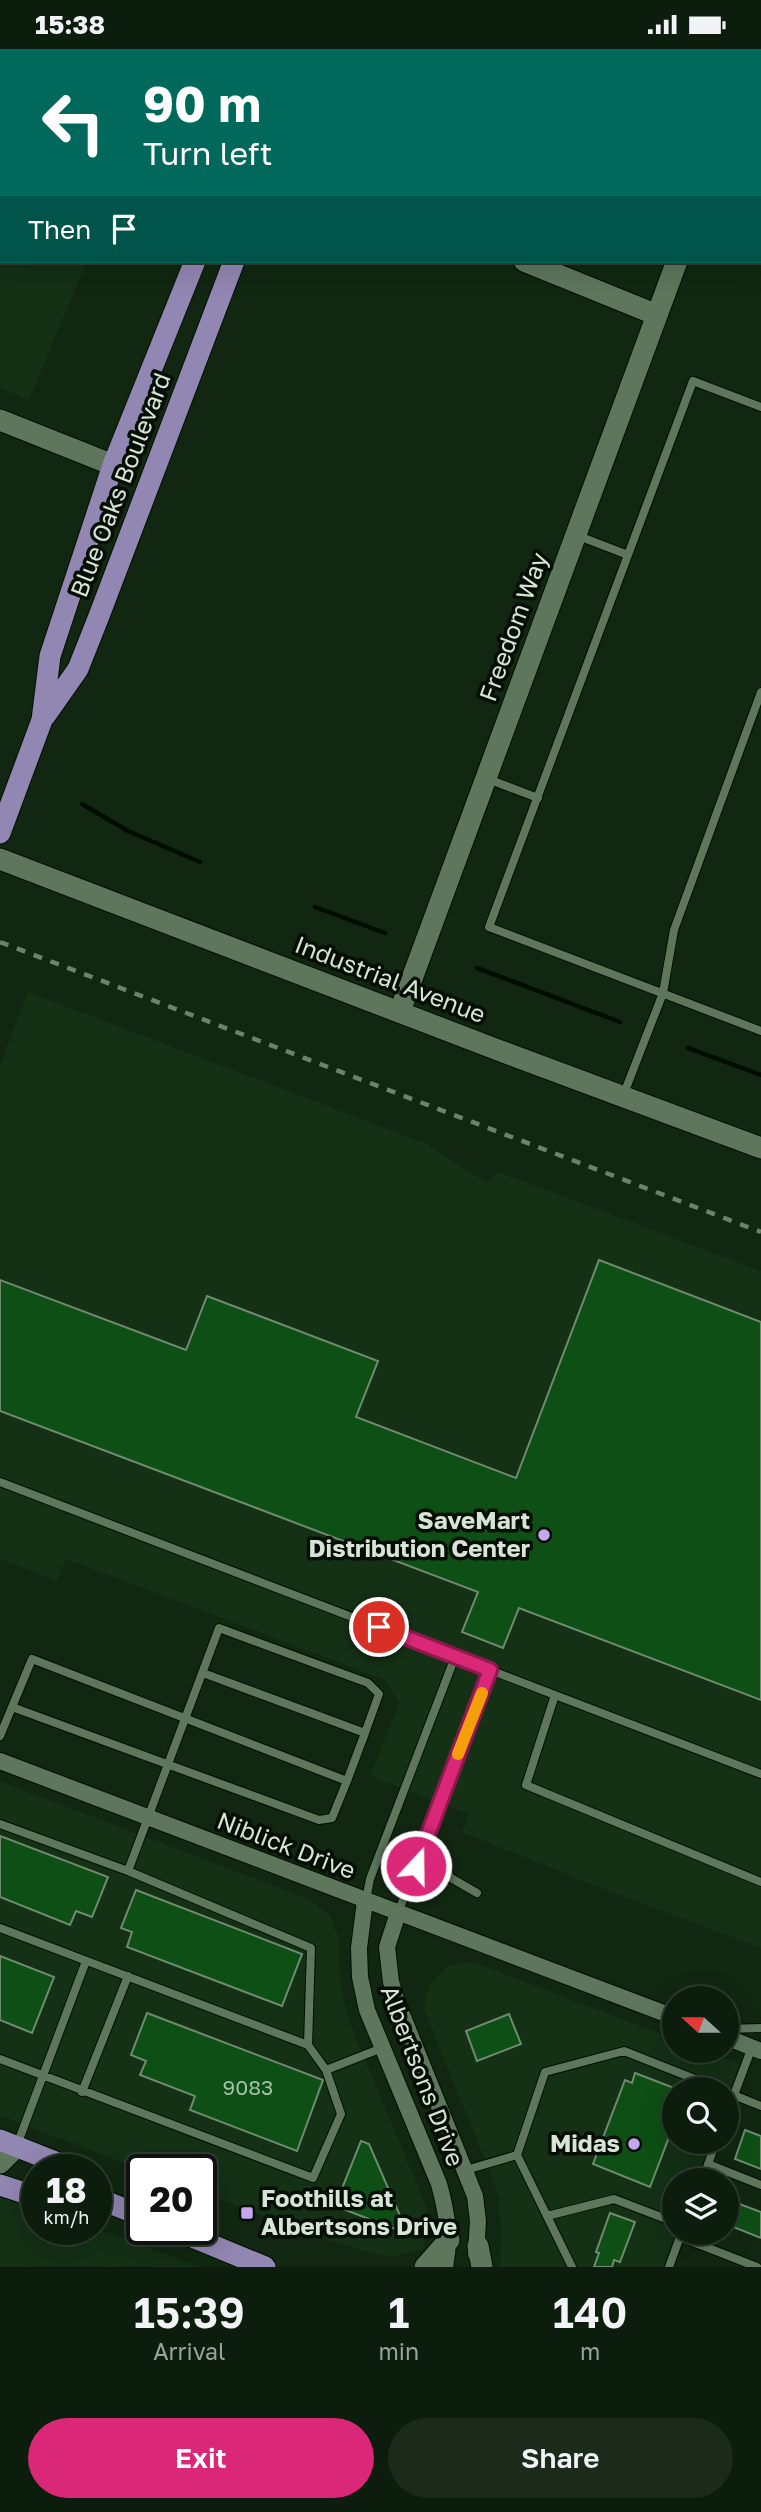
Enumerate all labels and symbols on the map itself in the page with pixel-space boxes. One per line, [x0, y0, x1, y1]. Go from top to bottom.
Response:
street label: Blue Oaks Boulevard [63, 368, 176, 601]
street label: Freedom Way [472, 548, 553, 705]
street label: Industrial Avenue [291, 929, 490, 1028]
place label: SaveMart Distribution Center [308, 1505, 530, 1562]
marker: SaveMart Distribution Center [536, 1527, 552, 1543]
pin [349, 1597, 409, 1657]
street label: Niblick Drive [213, 1805, 360, 1884]
position arrow [379, 1829, 453, 1903]
street label: Albertsons Drive [376, 1981, 471, 2170]
north arrow [662, 1986, 738, 2063]
house number: 9083 [223, 2074, 273, 2100]
place label: Midas [550, 2128, 620, 2157]
marker: Midas [626, 2136, 642, 2152]
speed limit sign: 20 [126, 2154, 217, 2245]
place label: Foothills at Albertsons Drive [261, 2183, 457, 2240]
marker: Foothills at Albertsons Drive [239, 2205, 255, 2221]

